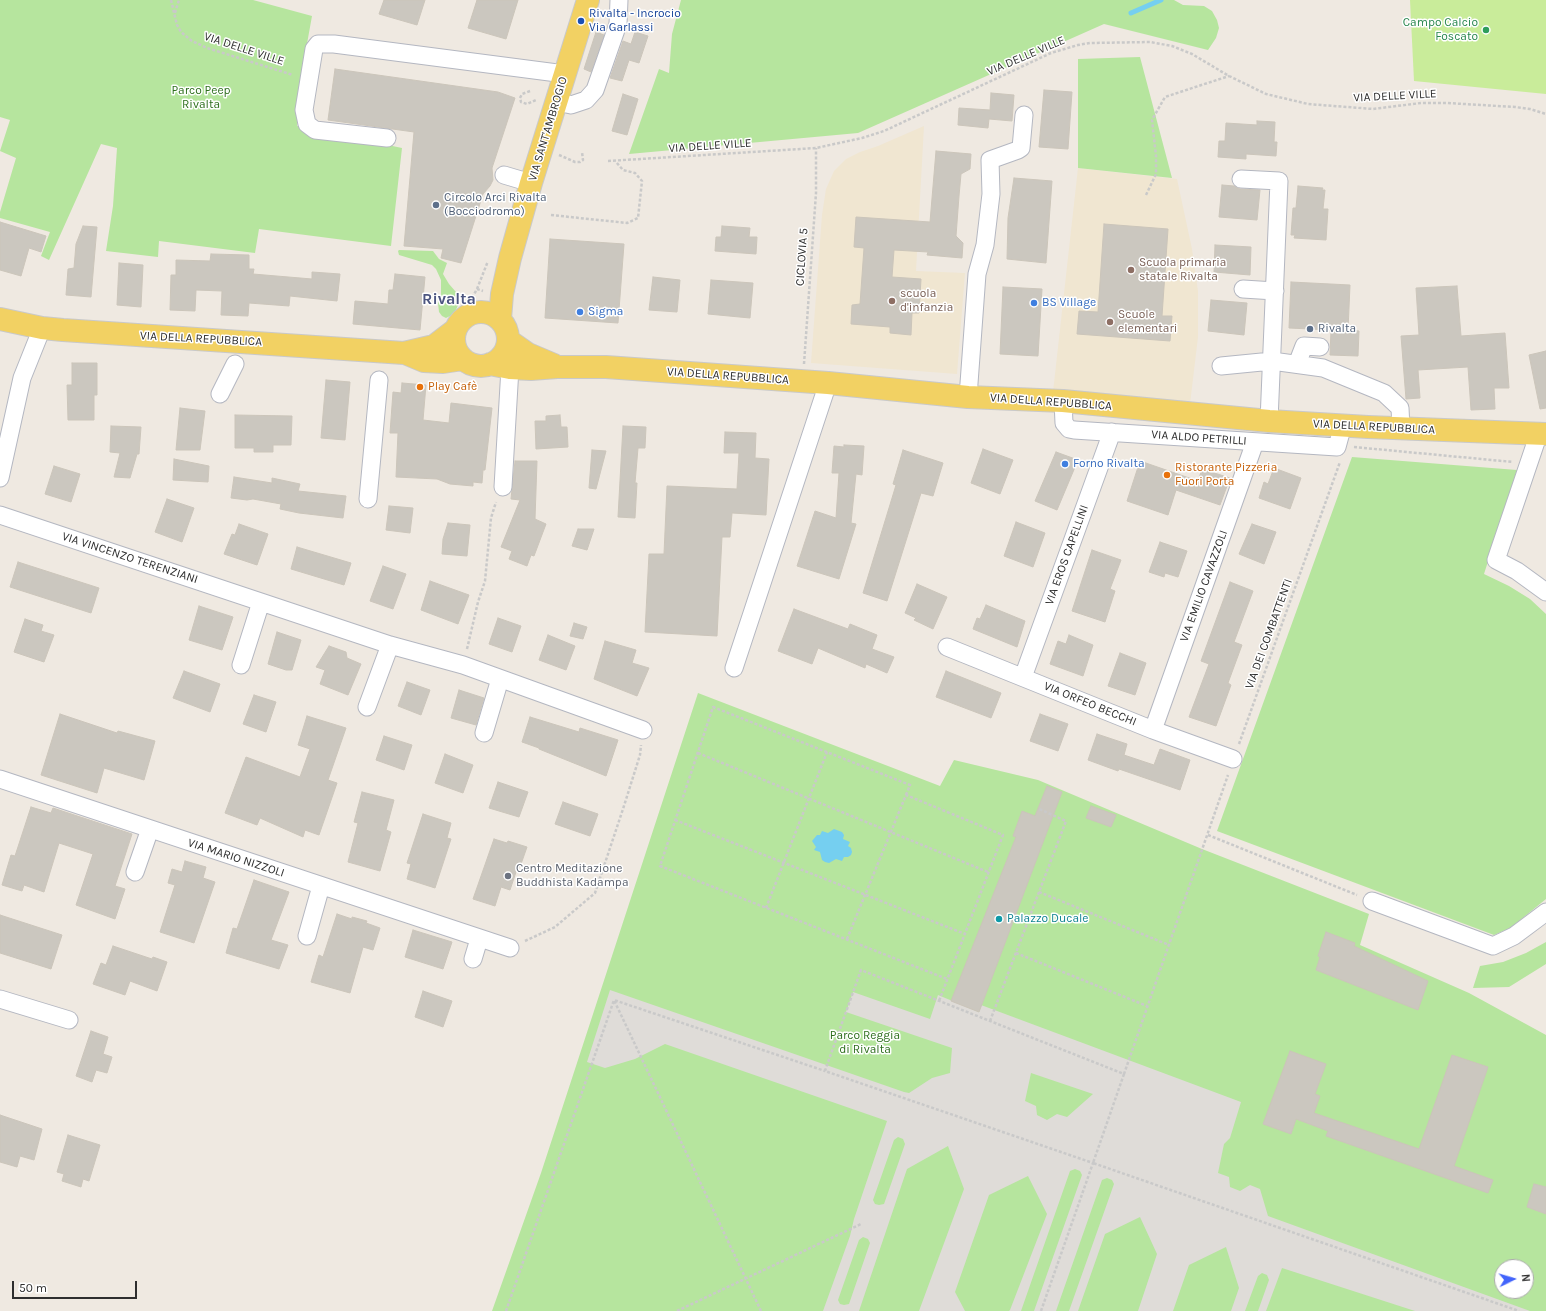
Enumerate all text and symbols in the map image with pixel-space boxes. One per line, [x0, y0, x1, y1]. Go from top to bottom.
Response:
place label: Rivalta - Incrocio Via Garlassi [589, 7, 681, 35]
marker: Rivalta - Incrocio Via Garlassi [576, 16, 586, 26]
place label: Campo Calcio Foscato [1403, 16, 1478, 44]
marker: Campo Calcio Foscato [1481, 25, 1491, 35]
street label: VIA DELLE VILLE [202, 29, 286, 69]
street label: VIA DELLE VILLE [985, 33, 1067, 79]
street label: VIA SANT'AMBROGIO [525, 75, 571, 183]
park label: Parco Peep Rivalta [171, 84, 231, 112]
street label: VIA DELLE VILLE [1353, 87, 1437, 105]
street label: VIA DELLE VILLE [668, 136, 752, 156]
place label: Circolo Arci Rivalta (Bocciodromo) [444, 191, 547, 219]
marker: Circolo Arci Rivalta (Bocciodromo) [431, 200, 441, 210]
street label: CICLOVIA 5 [793, 228, 811, 286]
place label: Scuola primaria statale Rivalta [1139, 256, 1226, 284]
marker: Scuola primaria statale Rivalta [1126, 265, 1136, 275]
place label: scuola d'infanzia [900, 287, 953, 315]
district label: Rivalta [422, 289, 476, 309]
marker: scuola d'infanzia [887, 296, 897, 306]
place label: BS Village [1042, 296, 1096, 310]
marker: BS Village [1029, 298, 1039, 308]
place label: Sigma [588, 305, 623, 319]
marker: Sigma [575, 307, 585, 317]
place label: Scuole elementari [1118, 308, 1177, 336]
marker: Scuole elementari [1105, 317, 1115, 327]
place label: Rivalta [1318, 322, 1356, 336]
marker: Rivalta [1305, 324, 1315, 334]
street label: VIA DELLA REPUBBLICA [140, 329, 262, 349]
street label: VIA DELLA REPUBBLICA [667, 365, 789, 387]
place label: Play Cafè [428, 380, 477, 394]
marker: Play Cafè [415, 382, 425, 392]
street label: VIA DELLA REPUBBLICA [990, 391, 1112, 413]
street label: VIA DELLA REPUBBLICA [1313, 417, 1435, 437]
street label: VIA ALDO PETRILLI [1151, 427, 1247, 449]
place label: Forno Rivalta [1073, 457, 1145, 471]
marker: Forno Rivalta [1060, 459, 1070, 469]
place label: Ristorante Pizzeria Fuori Porta [1175, 461, 1277, 489]
marker: Ristorante Pizzeria Fuori Porta [1162, 470, 1172, 480]
street label: VIA EROS CAPELLINI [1042, 503, 1092, 607]
street label: VIA EMILIO CAVAZZOLI [1177, 528, 1231, 644]
street label: VIA VINCENZO TERENZIANI [60, 529, 200, 587]
street label: VIA DEI COMBATTENTI [1242, 577, 1296, 691]
street label: VIA ORFEO BECCHI [1041, 679, 1139, 729]
street label: VIA MARIO NIZZOLI [186, 836, 286, 880]
place label: Centro Meditazione Buddhista Kadampa [516, 862, 628, 890]
marker: Centro Meditazione Buddhista Kadampa [503, 871, 513, 881]
place label: Palazzo Ducale [1007, 912, 1089, 926]
marker: Palazzo Ducale [994, 914, 1004, 924]
park label: Parco Reggia di Rivalta [830, 1029, 900, 1057]
north arrow [1494, 1259, 1534, 1299]
scale bar [14, 1273, 139, 1299]
text: N [1519, 1273, 1532, 1282]
text: 50 m [19, 1281, 47, 1295]

